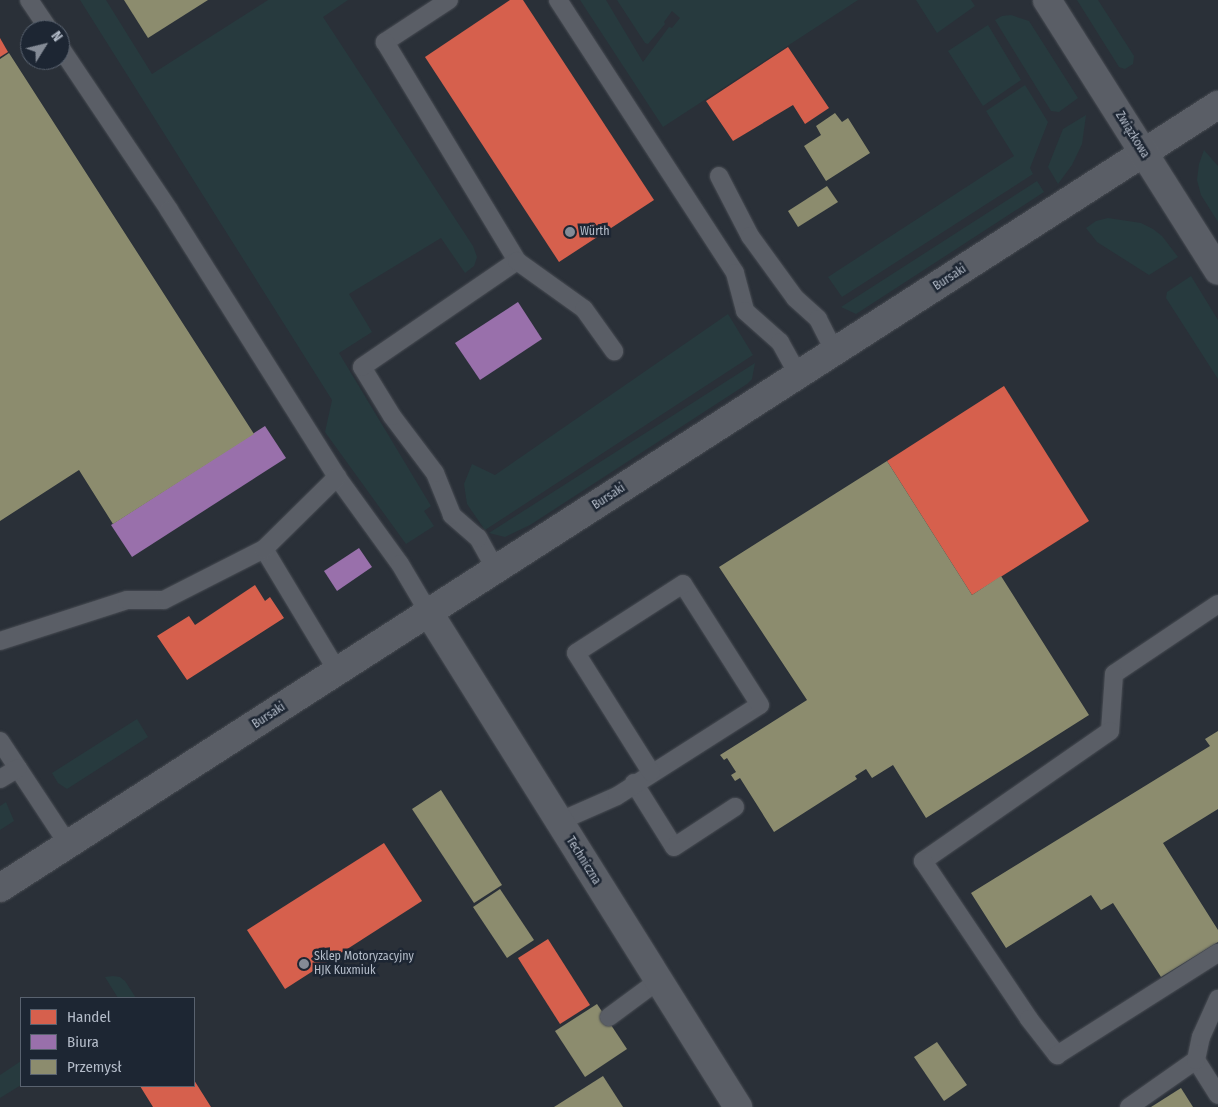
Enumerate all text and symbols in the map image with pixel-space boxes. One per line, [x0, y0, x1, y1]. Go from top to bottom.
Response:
north arrow [20, 20, 70, 70]
text: N [47, 28, 66, 45]
street label: Związkowa [1112, 109, 1152, 161]
place label: Würth [580, 225, 610, 239]
marker: Würth [564, 226, 576, 238]
street label: Bursaki [931, 262, 969, 294]
street label: Bursaki [590, 481, 628, 513]
street label: Bursaki [250, 700, 288, 732]
street label: Techniczna [563, 834, 603, 888]
place label: Sklep Motoryzacyjny HJK Kuxmiuk [314, 950, 414, 978]
marker: Sklep Motoryzacyjny HJK Kuxmiuk [298, 958, 310, 970]
legend [20, 997, 195, 1087]
text: Handel [67, 1008, 111, 1026]
text: Biura [67, 1033, 99, 1051]
text: Przemysł [67, 1058, 122, 1076]

